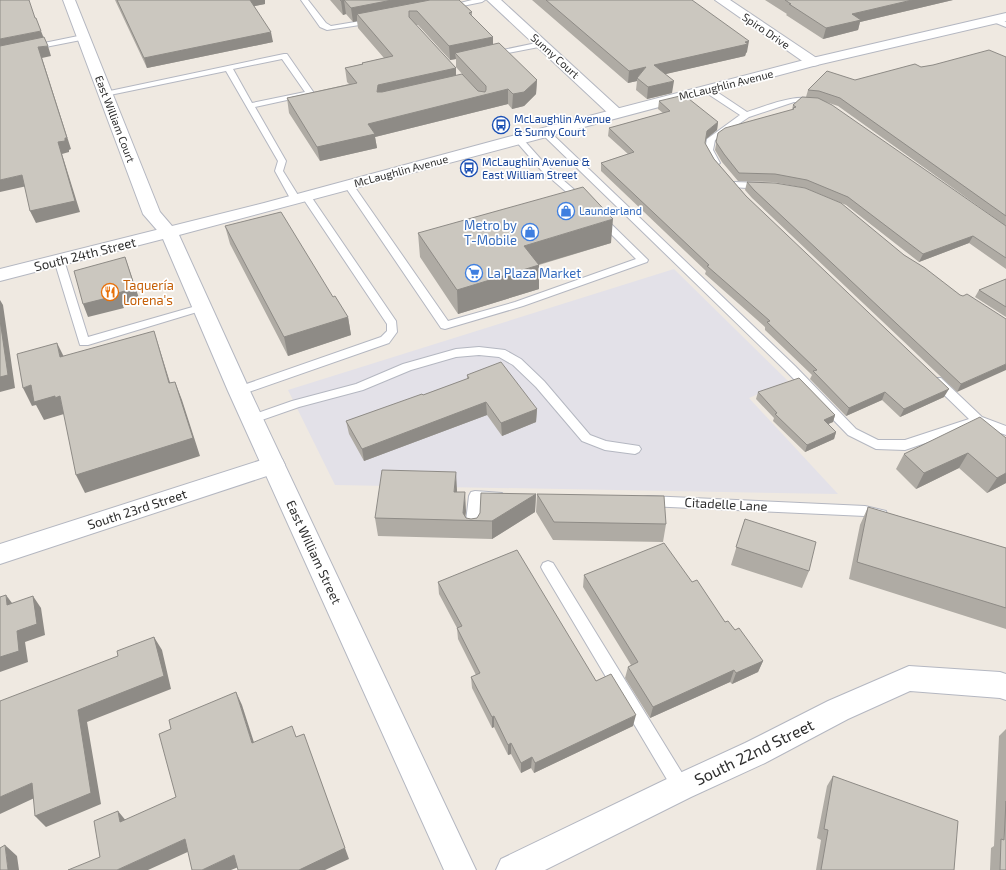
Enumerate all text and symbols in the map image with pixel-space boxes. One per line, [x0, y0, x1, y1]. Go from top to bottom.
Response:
street label: Spiro Drive [740, 10, 793, 51]
street label: Sunny Court [528, 31, 582, 81]
street label: McLaughlin Avenue [677, 66, 775, 103]
street label: East William Court [93, 73, 138, 164]
place label: McLaughlin Avenue & Sunny Court [514, 112, 611, 138]
bus stop icon: McLaughlin Avenue & Sunny Court [491, 115, 511, 135]
street label: McLaughlin Avenue [352, 152, 449, 189]
place label: McLaughlin Avenue & East William Street [482, 155, 590, 181]
bus stop icon: McLaughlin Avenue & East William Street [459, 158, 479, 178]
shop icon: Launderland [556, 201, 576, 221]
place label: Launderland [579, 204, 642, 217]
place label: Metro by T-Mobile [464, 217, 517, 248]
shop icon: Metro by T-Mobile [520, 222, 540, 242]
street label: South 24th Street [32, 234, 138, 274]
supermarket icon: La Plaza Market [464, 263, 484, 283]
place label: La Plaza Market [487, 265, 581, 281]
place label: Taquería Lorena's [123, 277, 174, 308]
restaurant icon: Taquería Lorena's [100, 282, 120, 302]
street label: South 23rd Street [85, 485, 189, 533]
street label: Citadelle Lane [684, 494, 768, 514]
street label: East William Street [283, 498, 345, 607]
street label: South 22nd Street [691, 714, 817, 789]

